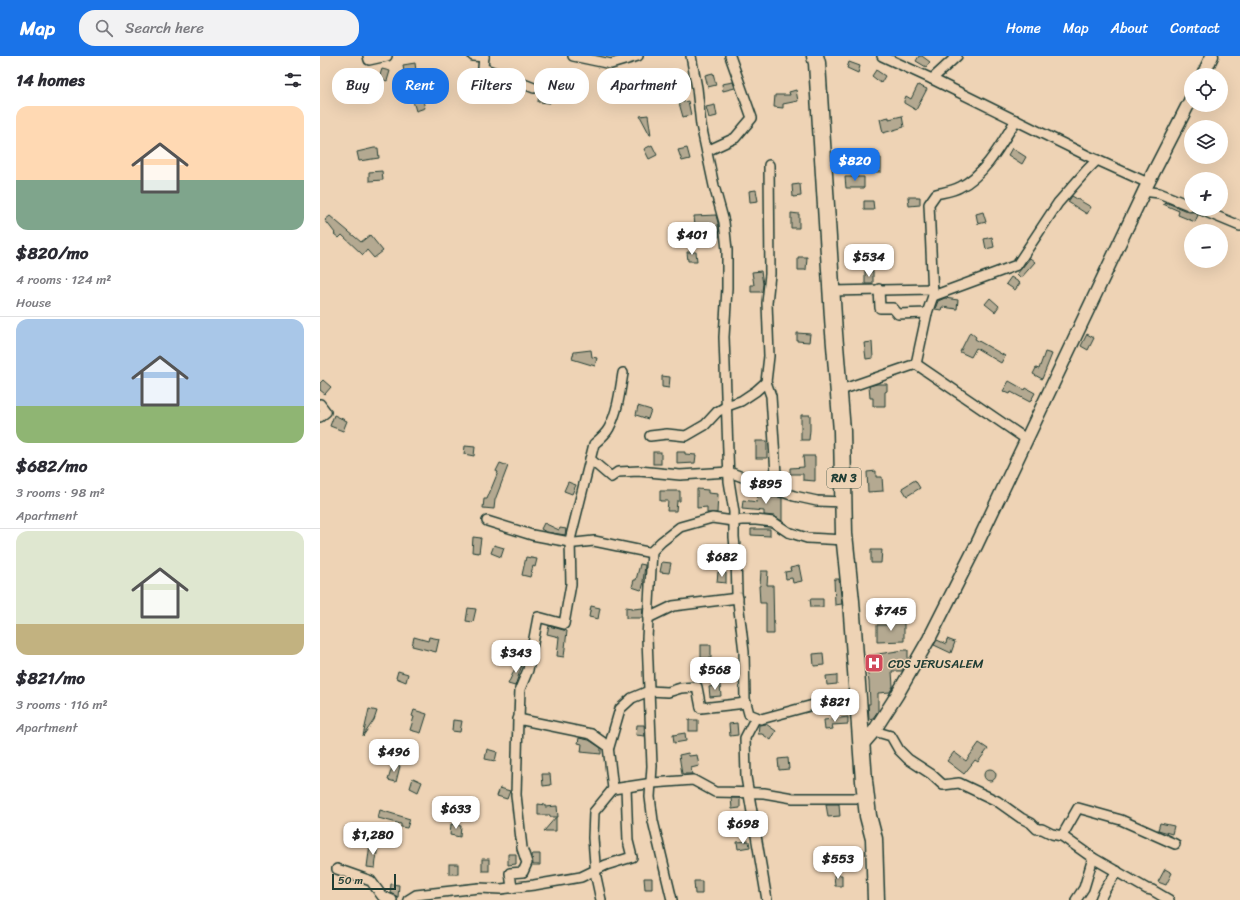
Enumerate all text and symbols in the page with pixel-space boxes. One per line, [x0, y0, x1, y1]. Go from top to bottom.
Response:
search box [79, 10, 359, 46]
text: Map [20, 12, 55, 45]
text: Search here [125, 15, 204, 41]
text: Home [1006, 16, 1041, 41]
text: Map [1063, 16, 1089, 41]
text: About [1111, 16, 1148, 41]
text: Contact [1170, 16, 1220, 41]
icon: search [93, 17, 115, 39]
text: 14 homes [16, 65, 85, 95]
chip: Buy [332, 68, 384, 104]
chip: Rent [392, 68, 449, 104]
chip: Filters [457, 68, 526, 104]
chip: New [534, 68, 589, 104]
chip: Apartment [597, 68, 691, 104]
map controls [1184, 68, 1228, 268]
button: locate [1184, 68, 1228, 112]
icon: filters [282, 69, 304, 91]
button: layers [1184, 120, 1228, 164]
icon: home [124, 132, 196, 204]
pin: $820 [831, 148, 879, 182]
text: $820 [839, 149, 871, 172]
button: + [1184, 172, 1228, 216]
pin: $401 [668, 222, 716, 256]
text: $401 [677, 223, 707, 246]
button: − [1184, 224, 1228, 268]
text: $820/mo [16, 238, 88, 268]
pin: $534 [845, 244, 893, 278]
text: $534 [853, 245, 885, 268]
text: 4 rooms · 124 m² [16, 268, 111, 291]
text: House [16, 291, 51, 314]
icon: home [124, 345, 196, 417]
text: $682/mo [16, 451, 87, 481]
road number: RN 3 [827, 468, 861, 488]
pin: $895 [742, 471, 790, 505]
text: $895 [750, 472, 782, 495]
text: 3 rooms · 98 m² [16, 481, 105, 504]
text: Apartment [16, 504, 77, 527]
pin: $682 [698, 544, 746, 578]
text: $682 [706, 545, 738, 568]
icon: home [124, 557, 196, 629]
pin: $745 [867, 598, 915, 632]
text: $745 [875, 599, 907, 622]
pin: $343 [492, 640, 540, 674]
text: $343 [500, 641, 532, 664]
hospital icon: CDS JERUSALEM [863, 652, 885, 674]
place label: CDS JERUSALEM [888, 652, 984, 675]
pin: $568 [691, 657, 739, 691]
text: $568 [699, 658, 731, 681]
text: $821/mo [16, 663, 85, 693]
pin: $821 [811, 689, 859, 723]
text: $821 [820, 690, 850, 713]
text: 3 rooms · 116 m² [16, 693, 108, 716]
text: Apartment [16, 716, 77, 739]
pin: $496 [370, 739, 418, 773]
text: $496 [378, 740, 410, 763]
pin: $633 [432, 796, 480, 830]
text: $633 [441, 797, 471, 820]
pin: $698 [719, 811, 767, 845]
text: $698 [727, 812, 759, 835]
pin: $1,280 [340, 822, 406, 856]
text: $1,280 [352, 823, 394, 846]
pin: $553 [814, 846, 862, 880]
text: $553 [822, 847, 854, 870]
text: 50 m [338, 871, 363, 890]
scale bar [332, 872, 396, 891]

